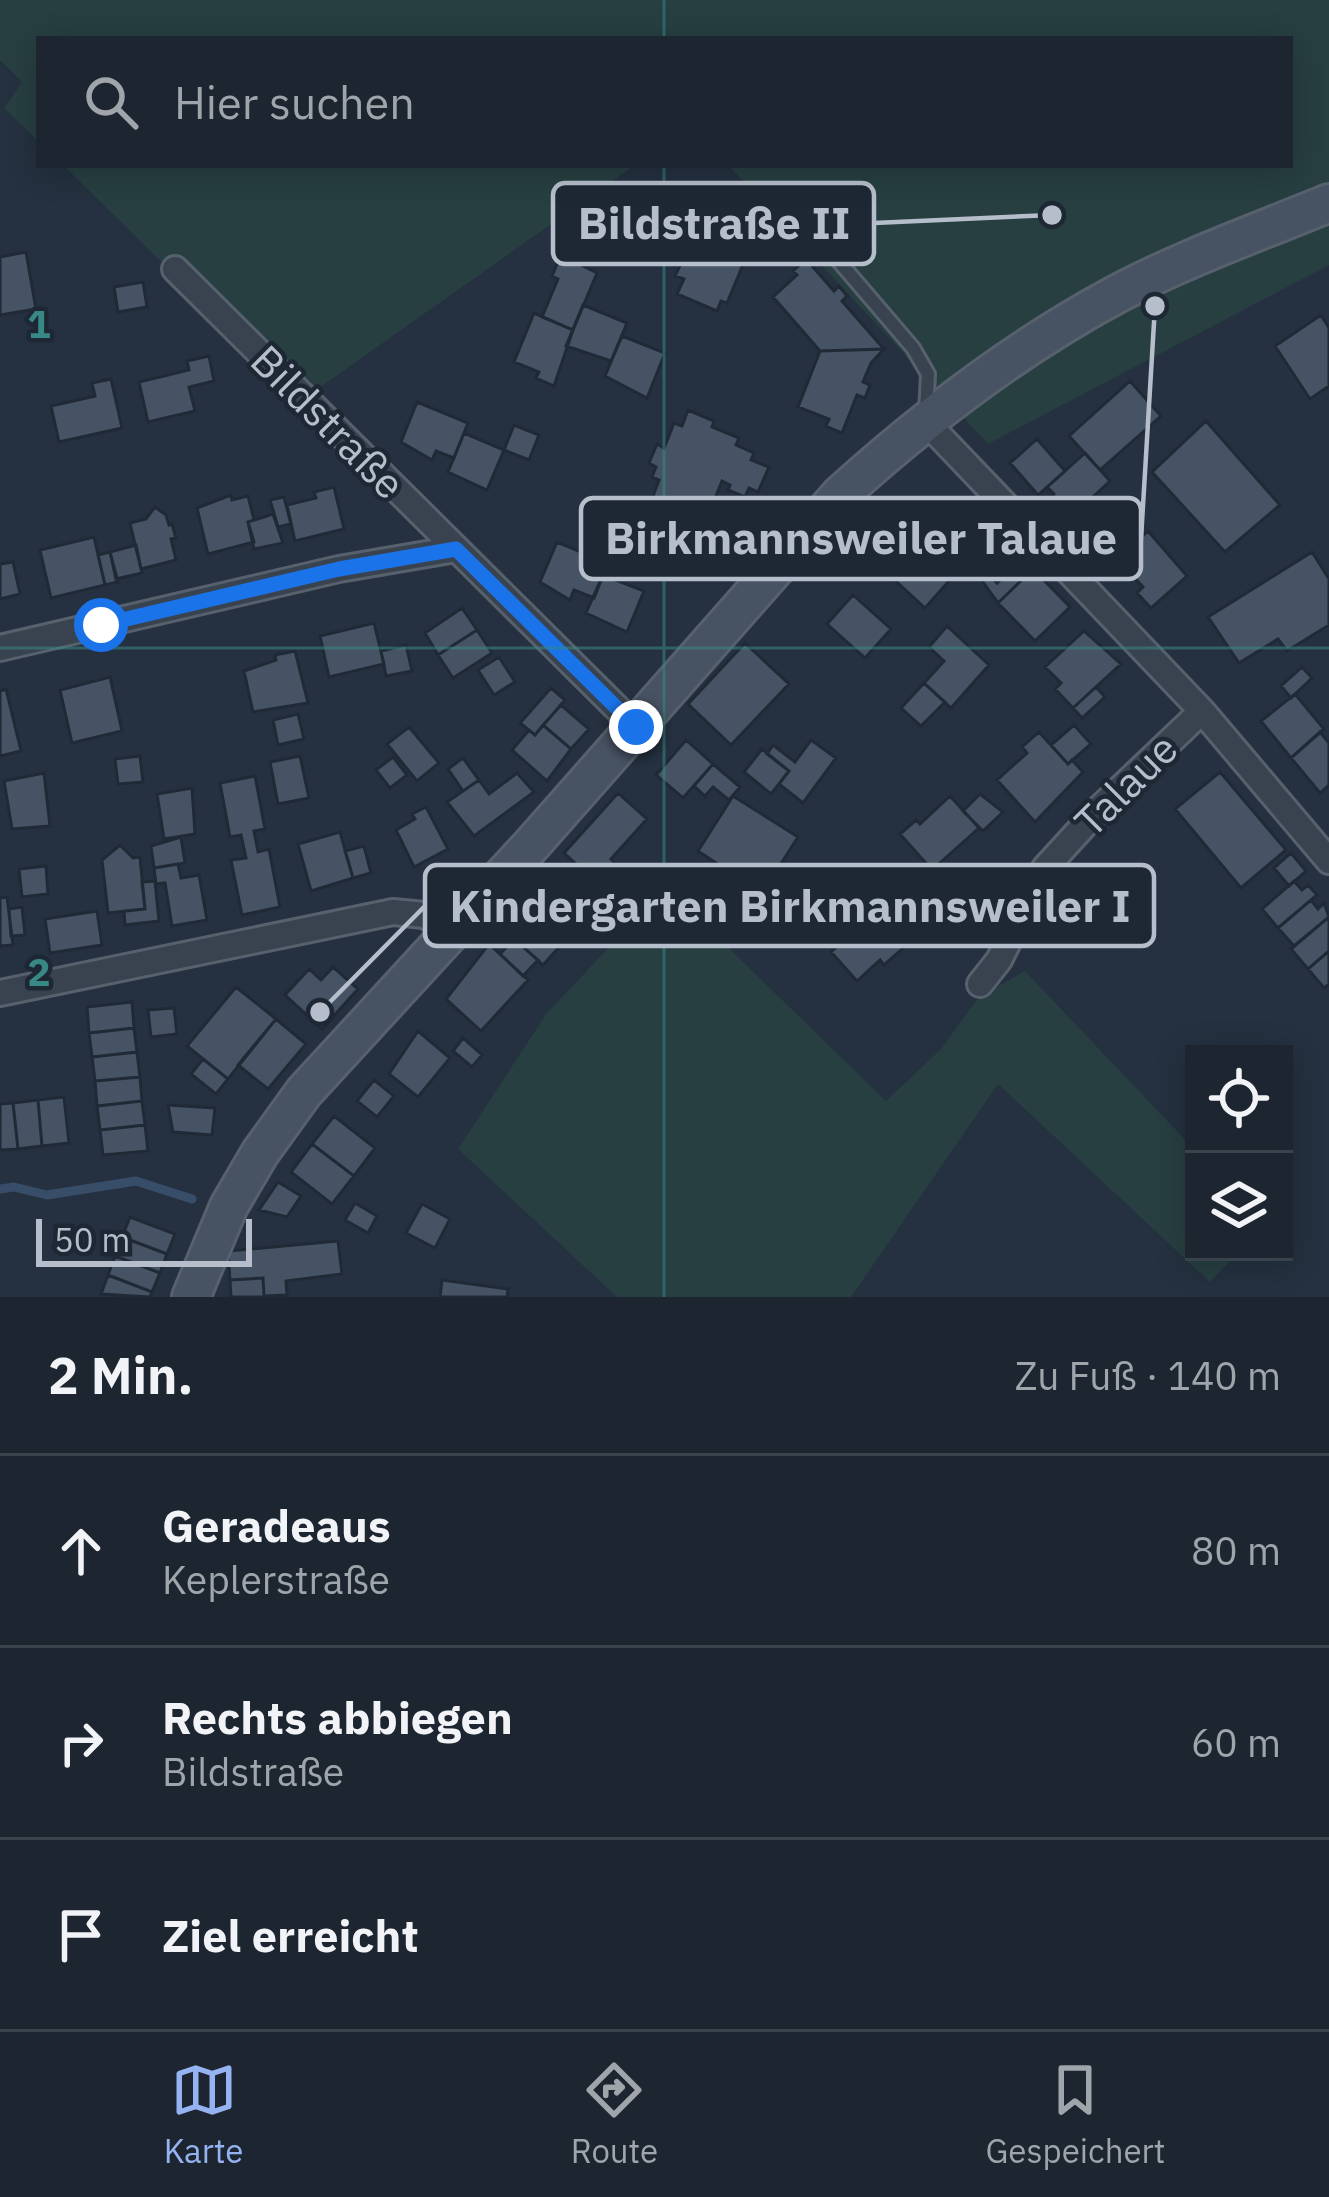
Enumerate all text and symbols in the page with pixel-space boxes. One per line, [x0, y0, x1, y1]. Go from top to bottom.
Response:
search box [36, 36, 1293, 168]
icon: search [78, 69, 144, 135]
text: Hier suchen [174, 73, 415, 131]
callout: Bildstraße II [553, 183, 874, 264]
text: Bildstraße II [578, 193, 850, 251]
text: 1 [27, 298, 51, 349]
street label: Bildstraße [240, 333, 417, 510]
callout: Birkmannsweiler Talaue [581, 498, 1141, 579]
text: Birkmannsweiler Talaue [605, 508, 1117, 566]
route start [74, 598, 128, 652]
route end [609, 700, 663, 754]
street label: Talaue [1062, 721, 1189, 848]
callout: Kindergarten Birkmannsweiler I [425, 865, 1154, 946]
text: Kindergarten Birkmannsweiler I [449, 876, 1131, 934]
text: 2 [27, 946, 51, 997]
map controls [1185, 1045, 1293, 1261]
button: locate [1185, 1045, 1293, 1153]
button: layers [1185, 1153, 1293, 1261]
scale bar [36, 1213, 252, 1266]
text: 50 m [54, 1218, 130, 1261]
text: 2 Min. [48, 1342, 193, 1408]
text: Zu Fuß · 140 m [1015, 1350, 1281, 1401]
text: Geradeaus [162, 1496, 391, 1554]
icon: ahead [48, 1518, 114, 1584]
text: 80 m [1191, 1525, 1281, 1576]
text: Keplerstraße [162, 1554, 390, 1605]
text: Rechts abbiegen [162, 1688, 513, 1746]
icon: right [48, 1710, 114, 1776]
text: 60 m [1191, 1717, 1281, 1768]
text: Bildstraße [162, 1746, 344, 1797]
icon: arrive [48, 1902, 114, 1968]
text: Ziel erreicht [162, 1906, 419, 1964]
tab: Karte [164, 2057, 244, 2172]
tab: Route [571, 2057, 658, 2172]
tab: Gespeichert [985, 2057, 1165, 2172]

